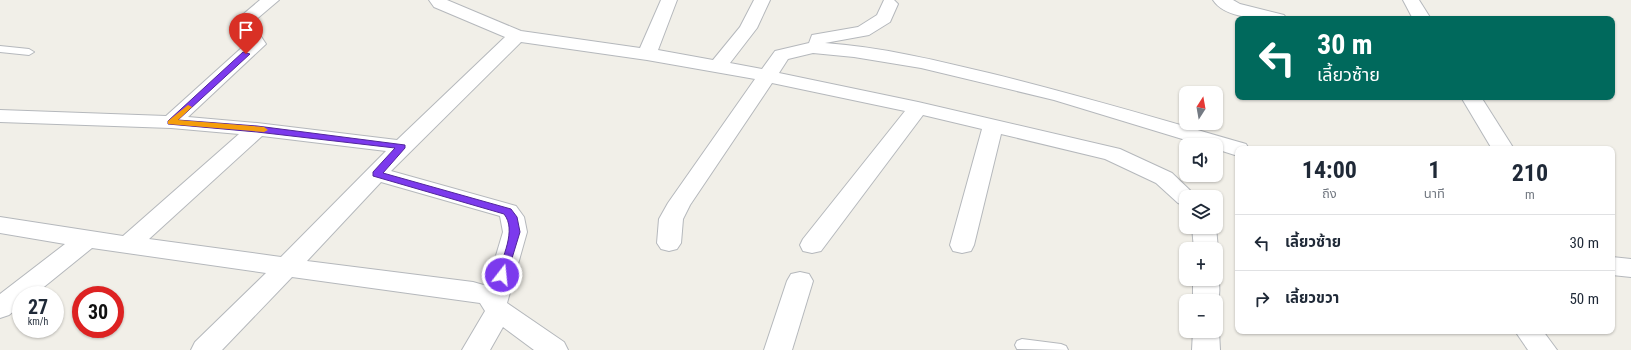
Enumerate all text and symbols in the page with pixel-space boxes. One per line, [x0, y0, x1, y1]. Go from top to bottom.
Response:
pin [229, 13, 263, 54]
icon: arrive [235, 19, 257, 41]
text: 30 m [1317, 28, 1373, 61]
icon: left [1251, 32, 1303, 84]
text: เลี้ยวซ้าย [1317, 64, 1380, 85]
north arrow [1179, 86, 1223, 130]
map controls [1179, 86, 1223, 338]
button: sound [1179, 138, 1223, 182]
text: 14:00 [1302, 156, 1357, 184]
text: 1 [1428, 156, 1440, 184]
text: 210 [1512, 159, 1548, 187]
text: ถึง [1322, 186, 1337, 201]
text: นาที [1424, 186, 1445, 201]
text: m [1525, 187, 1535, 202]
button: layers [1179, 190, 1223, 234]
icon: left [1251, 232, 1273, 254]
text: เลี้ยวซ้าย [1285, 233, 1341, 251]
text: 30 m [1569, 234, 1599, 252]
button: + [1179, 242, 1223, 286]
position arrow [481, 254, 523, 296]
speed limit sign: 30 [72, 286, 124, 338]
icon: right [1251, 288, 1273, 310]
text: เลี้ยวขวา [1285, 289, 1339, 307]
text: 50 m [1569, 290, 1599, 308]
button: − [1179, 294, 1223, 338]
text: 27 [28, 295, 48, 319]
text: km/h [28, 316, 48, 327]

